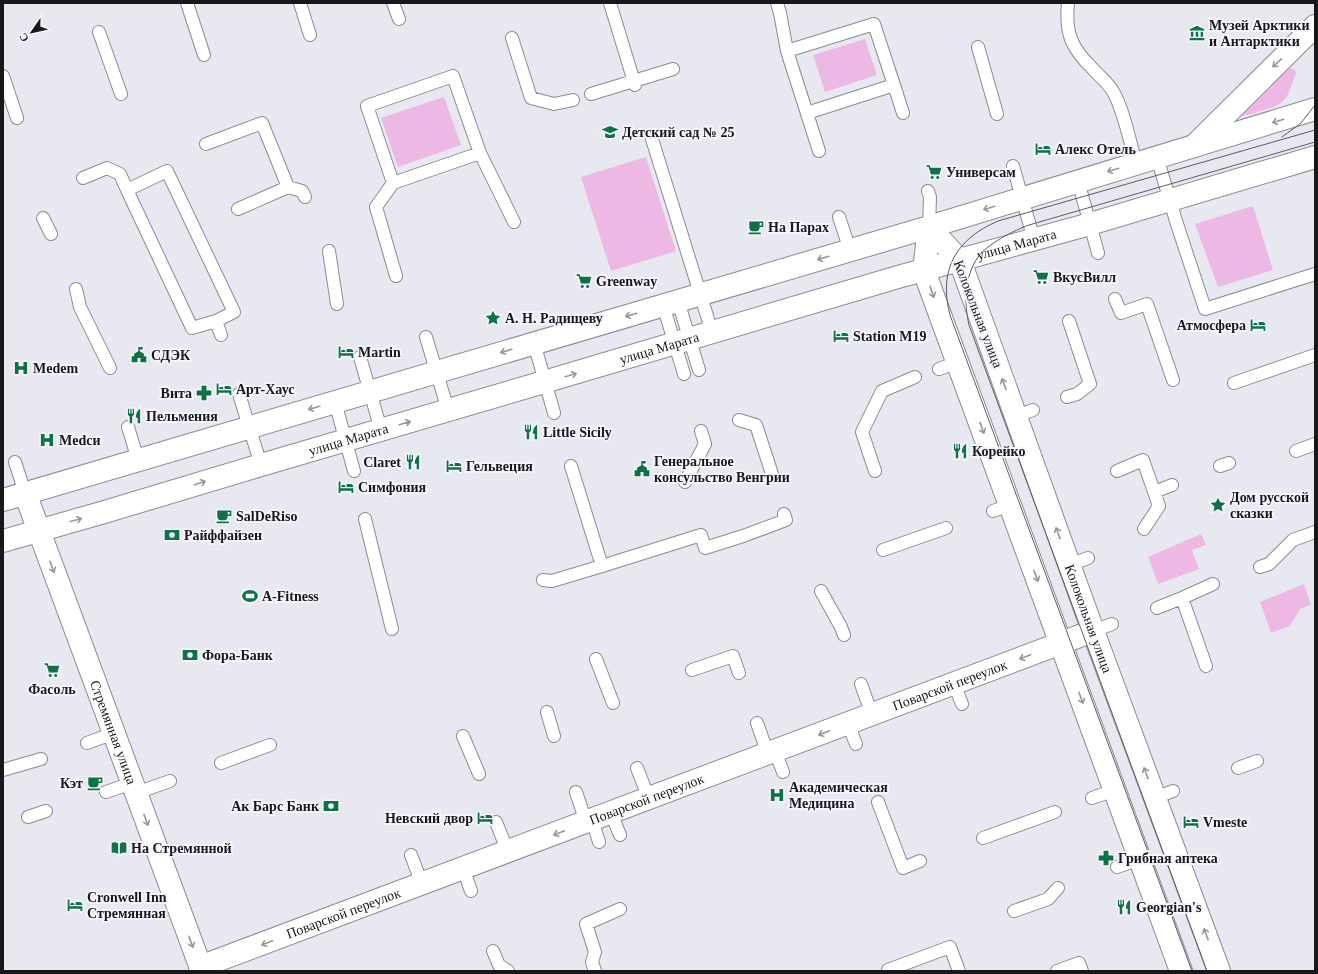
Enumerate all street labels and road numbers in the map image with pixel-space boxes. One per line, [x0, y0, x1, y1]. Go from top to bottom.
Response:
street label: улица Марата [975, 226, 1059, 262]
street label: Колокольная улица [951, 258, 1006, 371]
street label: улица Марата [618, 329, 701, 367]
street label: улица Марата [307, 420, 391, 458]
street label: Колокольная улица [1062, 562, 1116, 675]
street label: Поварской переулок [890, 657, 1009, 713]
street label: Стремянная улица [87, 678, 140, 787]
street label: Поварской переулок [587, 771, 706, 827]
street label: Поварской переулок [284, 885, 403, 941]

